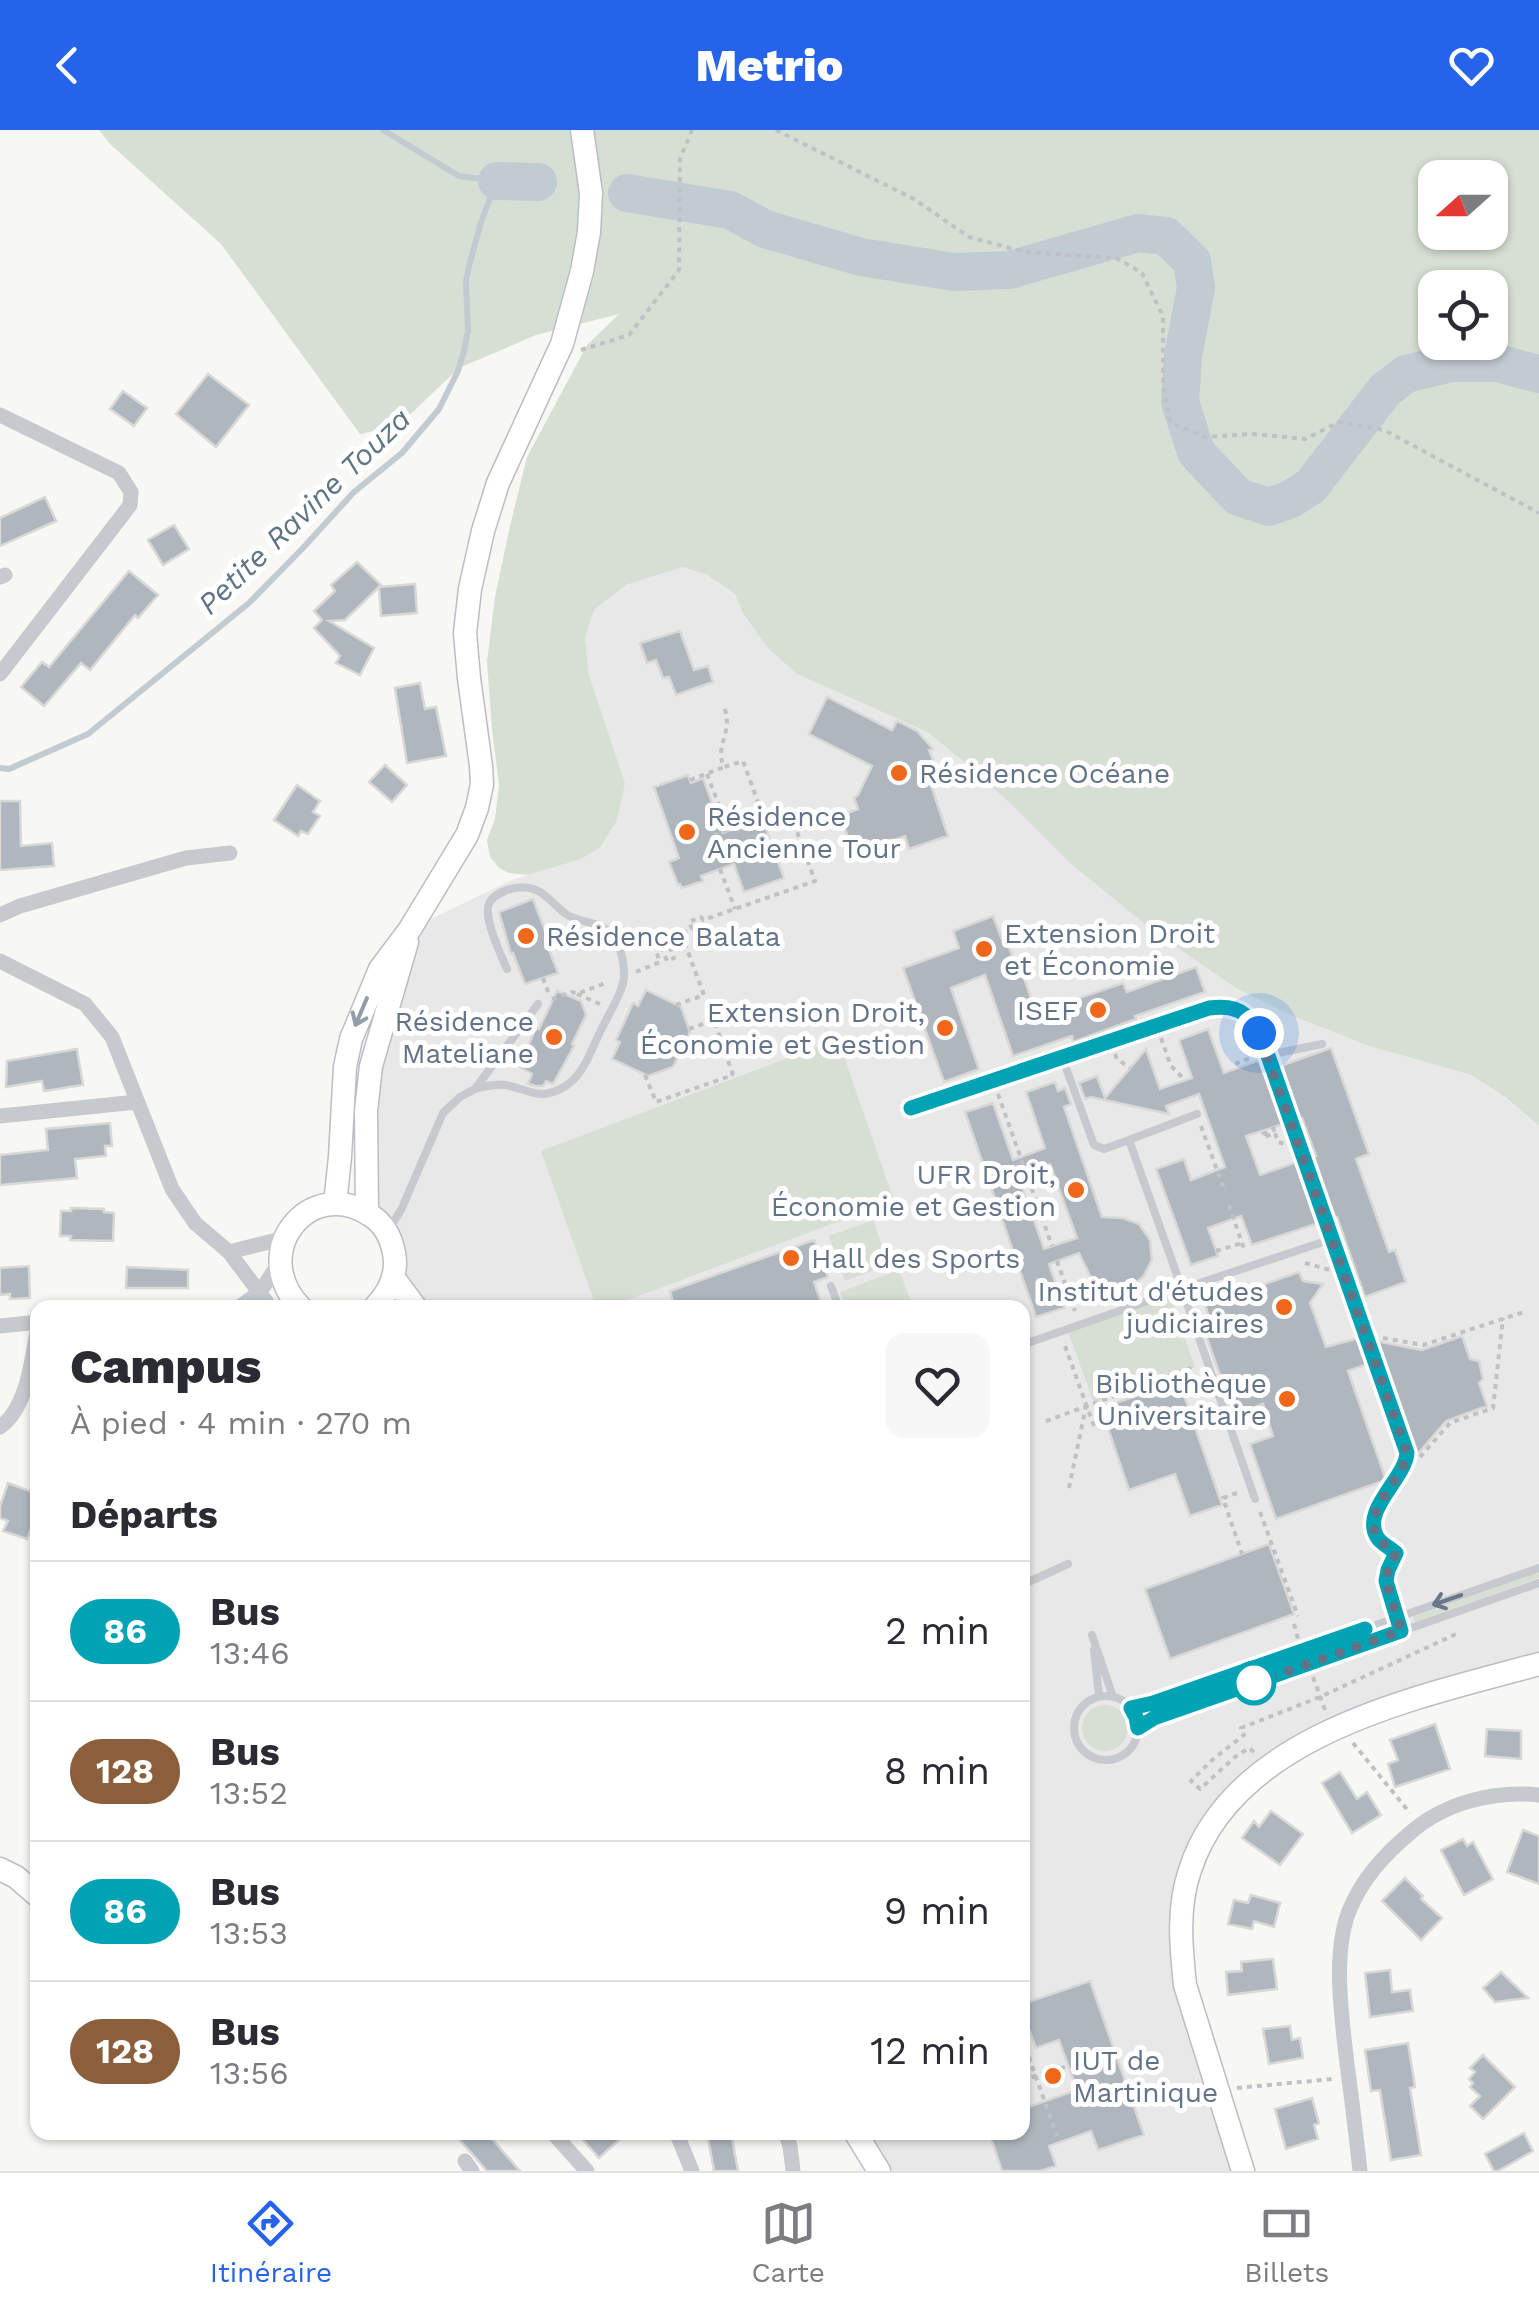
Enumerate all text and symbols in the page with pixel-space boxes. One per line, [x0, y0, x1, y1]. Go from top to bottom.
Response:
icon: back [40, 38, 95, 93]
icon: heart [1444, 38, 1499, 93]
text: Metrio [696, 39, 843, 92]
north arrow [1418, 160, 1508, 250]
map controls [1418, 160, 1508, 360]
button: locate [1418, 270, 1508, 360]
water label: Petite Ravine Touza [191, 401, 417, 621]
place label: Résidence Océane [919, 757, 1170, 790]
marker: Résidence Océane [888, 762, 910, 784]
place label: Résidence Ancienne Tour [707, 800, 901, 865]
marker: Résidence Ancienne Tour [676, 821, 698, 843]
place label: Extension Droit et Économie [1004, 917, 1215, 982]
place label: Résidence Balata [546, 920, 781, 953]
marker: Résidence Balata [515, 925, 537, 947]
marker: Extension Droit et Économie [973, 938, 995, 960]
place label: ISEF [1017, 994, 1078, 1027]
place label: Extension Droit, Économie et Gestion [640, 996, 925, 1061]
one-way arrow [351, 997, 369, 1027]
marker: ISEF [1087, 999, 1109, 1021]
place label: Résidence Mateliane [395, 1005, 534, 1070]
your location [1234, 1008, 1284, 1058]
marker: Extension Droit, Économie et Gestion [934, 1017, 956, 1039]
marker: Résidence Mateliane [543, 1026, 565, 1048]
place label: UFR Droit, Économie et Gestion [771, 1158, 1056, 1223]
marker: UFR Droit, Économie et Gestion [1065, 1179, 1087, 1201]
place label: Hall des Sports [811, 1242, 1020, 1275]
marker: Hall des Sports [780, 1247, 802, 1269]
place label: Institut d'études judiciaires [1038, 1275, 1264, 1340]
marker: Institut d'études judiciaires [1273, 1296, 1295, 1318]
button: heart [885, 1333, 990, 1438]
text: Campus [70, 1338, 261, 1395]
place label: Bibliothèque Universitaire [1095, 1367, 1267, 1432]
marker: Bibliothèque Universitaire [1276, 1388, 1298, 1410]
text: À pied · 4 min · 270 m [70, 1404, 412, 1442]
text: Départs [70, 1493, 218, 1537]
text: Bus [210, 1590, 280, 1634]
one-way arrow [1432, 1592, 1463, 1610]
text: 2 min [885, 1609, 990, 1653]
text: 86 [103, 1610, 147, 1652]
text: 13:46 [210, 1634, 290, 1672]
unlabelled marker [1233, 1662, 1275, 1704]
text: Bus [210, 1730, 280, 1774]
text: 8 min [884, 1749, 990, 1793]
text: 128 [96, 1750, 154, 1792]
text: 13:52 [210, 1774, 288, 1812]
text: Bus [210, 1870, 280, 1914]
text: 9 min [884, 1889, 990, 1933]
text: 86 [103, 1890, 147, 1932]
text: 13:53 [210, 1914, 288, 1952]
text: Bus [210, 2010, 280, 2054]
text: 12 min [870, 2029, 990, 2073]
text: 128 [96, 2030, 154, 2072]
place label: IUT de Martinique [1073, 2044, 1218, 2109]
text: 13:56 [210, 2054, 289, 2092]
marker: IUT de Martinique [1042, 2065, 1064, 2087]
tab: Itinéraire [210, 2196, 332, 2289]
tab: Carte [751, 2196, 825, 2289]
tab: Billets [1244, 2196, 1329, 2289]

